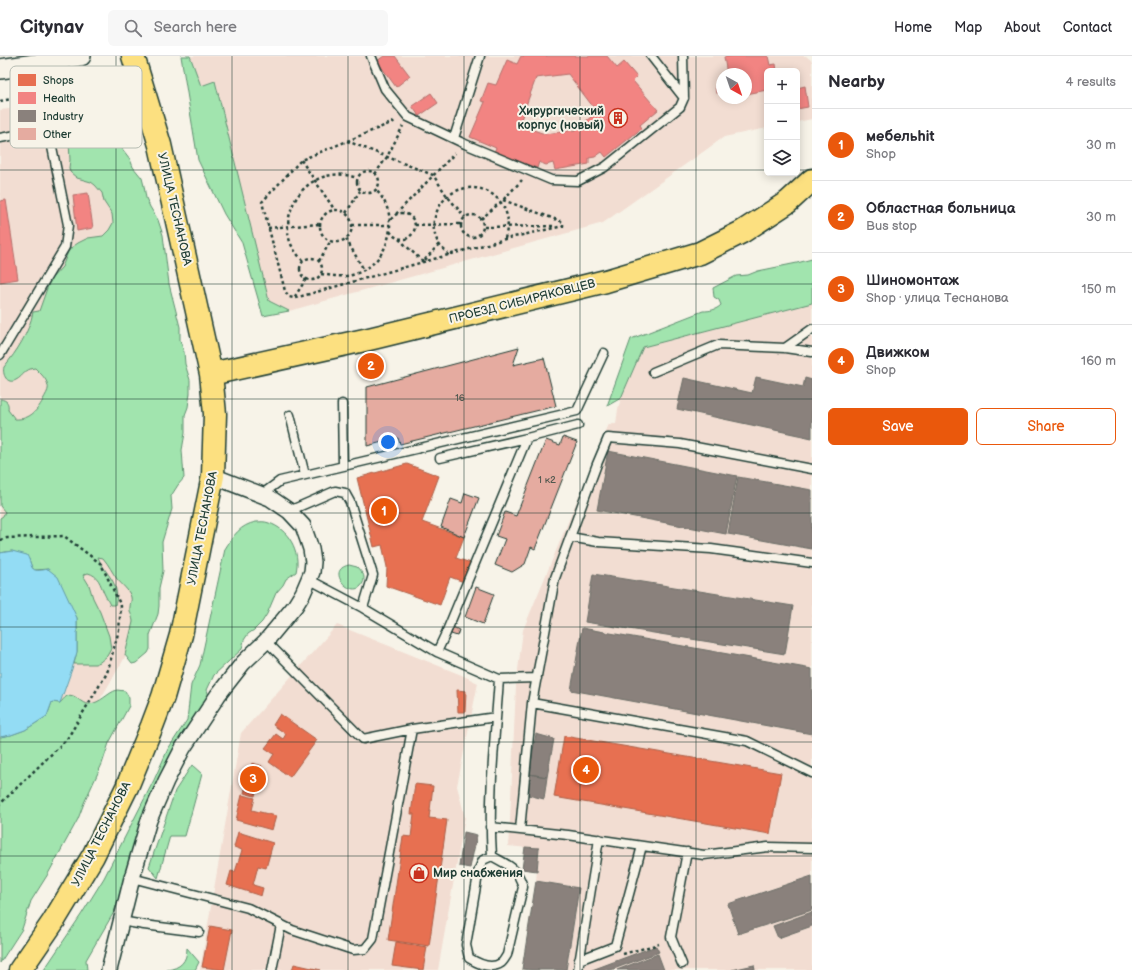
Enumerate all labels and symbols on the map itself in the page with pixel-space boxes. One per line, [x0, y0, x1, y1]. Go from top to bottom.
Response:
legend [10, 66, 142, 148]
north arrow [716, 68, 752, 104]
text: Shops [43, 74, 74, 87]
text: Health [43, 92, 76, 105]
place label: Хирургический корпус (новый) [518, 104, 604, 133]
building icon: Хирургический корпус (новый) [607, 107, 629, 129]
text: Industry [43, 110, 83, 123]
text: Other [43, 128, 72, 141]
street label: УЛИЦА ТЕСНАНОВА [154, 151, 195, 268]
street label: ПРОЕЗД СИБИРЯКОВЦЕВ [447, 276, 597, 327]
pin: 2 [358, 351, 384, 381]
house number: 16 [455, 392, 465, 404]
your location [378, 432, 398, 452]
street label: УЛИЦА ТЕСНАНОВА [184, 469, 221, 586]
house number: 1 к2 [538, 474, 556, 486]
pin: 1 [371, 496, 397, 526]
pin: 4 [573, 755, 599, 785]
pin: 3 [240, 764, 266, 794]
street label: УЛИЦА ТЕСНАНОВА [69, 779, 135, 889]
shop icon: Мир снабжения [408, 862, 430, 884]
place label: Мир снабжения [433, 866, 523, 881]

